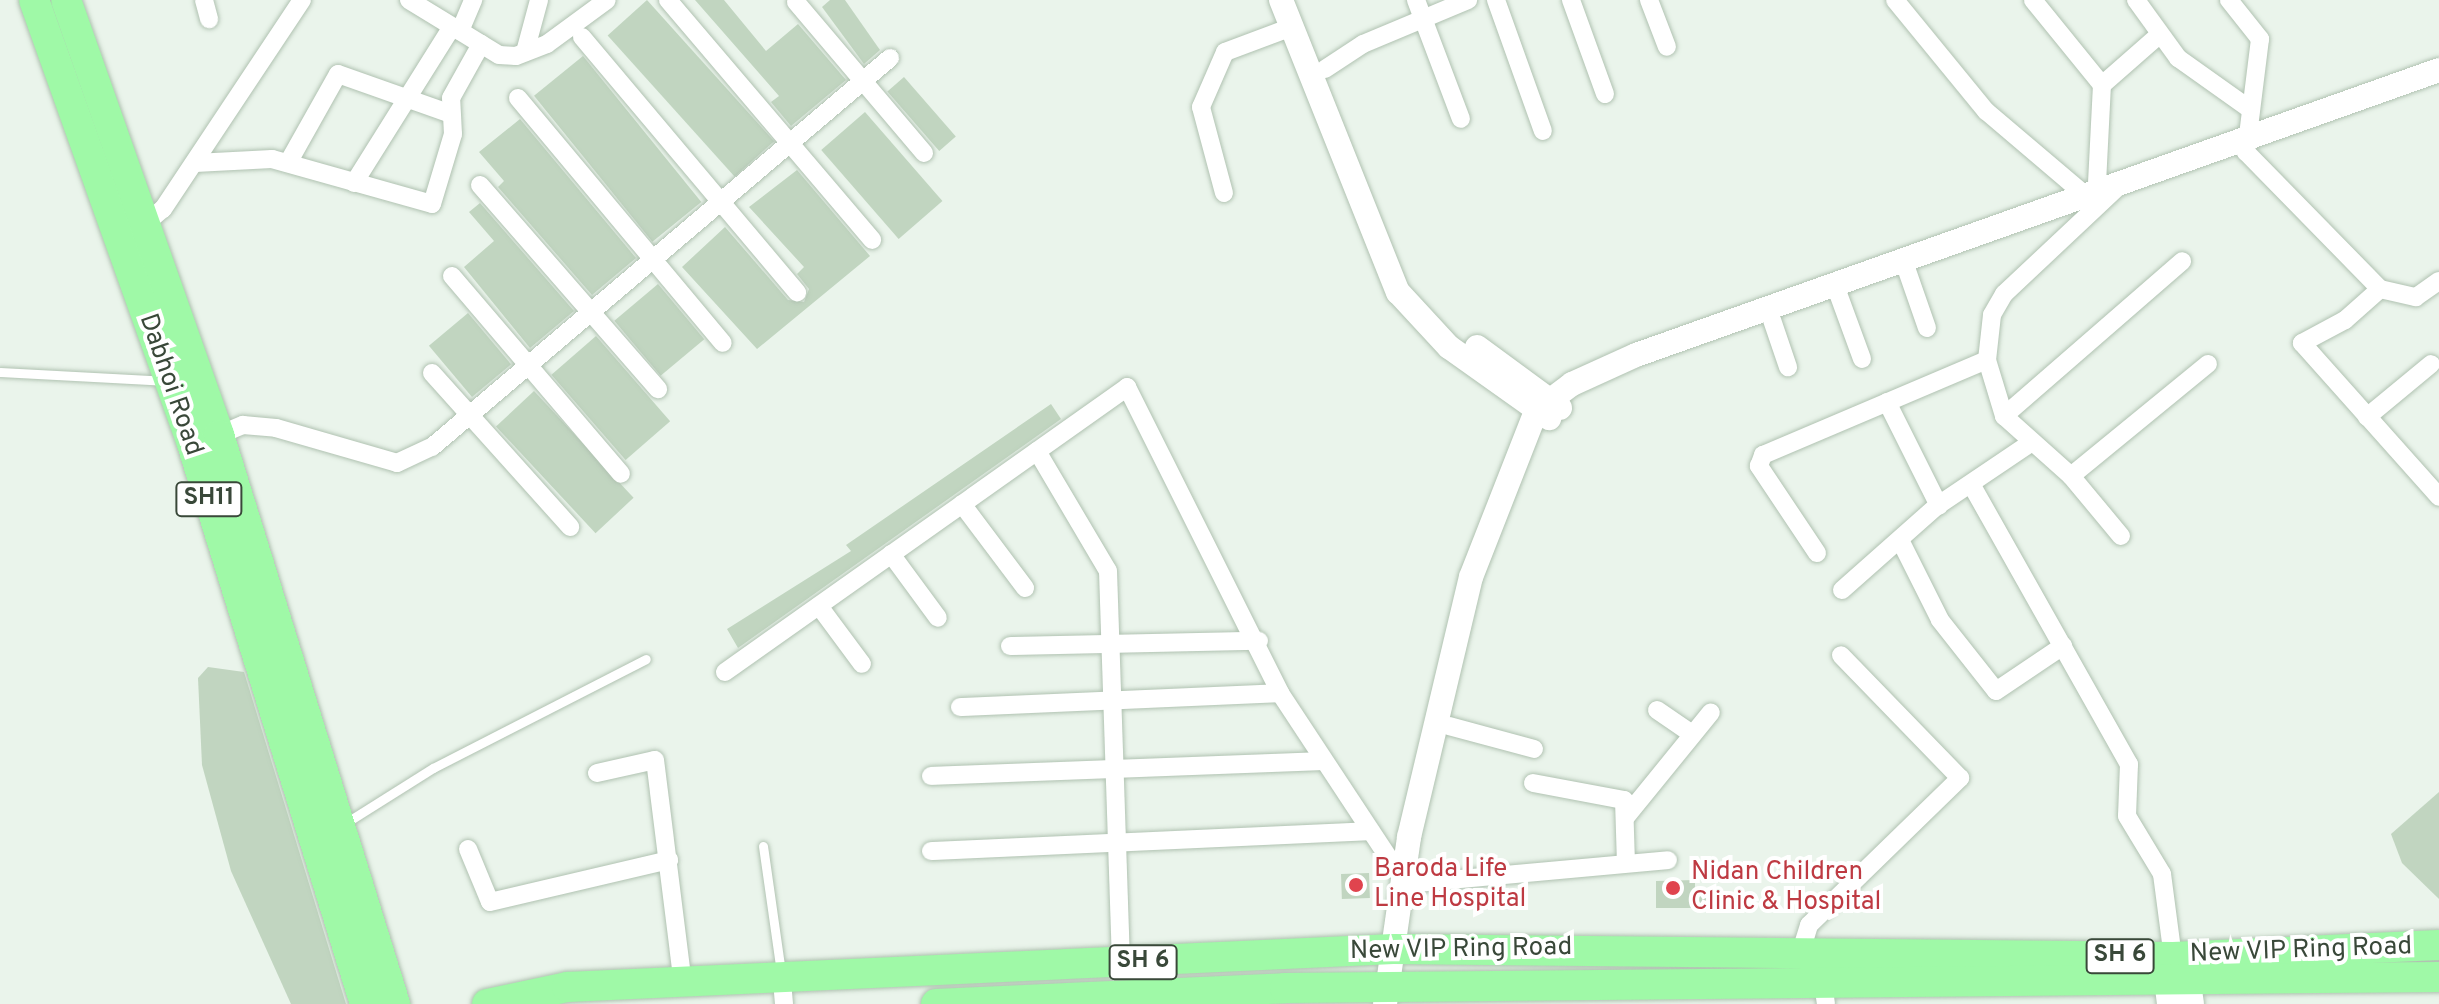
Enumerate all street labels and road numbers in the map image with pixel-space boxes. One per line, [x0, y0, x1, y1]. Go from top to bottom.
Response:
street label: Dabhoi Road [131, 310, 209, 460]
road number: SH11 [175, 479, 243, 519]
street label: New VIP Ring Road [1349, 932, 1573, 968]
street label: New VIP Ring Road [2189, 932, 2413, 970]
road number: SH 6 [2084, 936, 2156, 976]
road number: SH 6 [1107, 942, 1179, 982]

